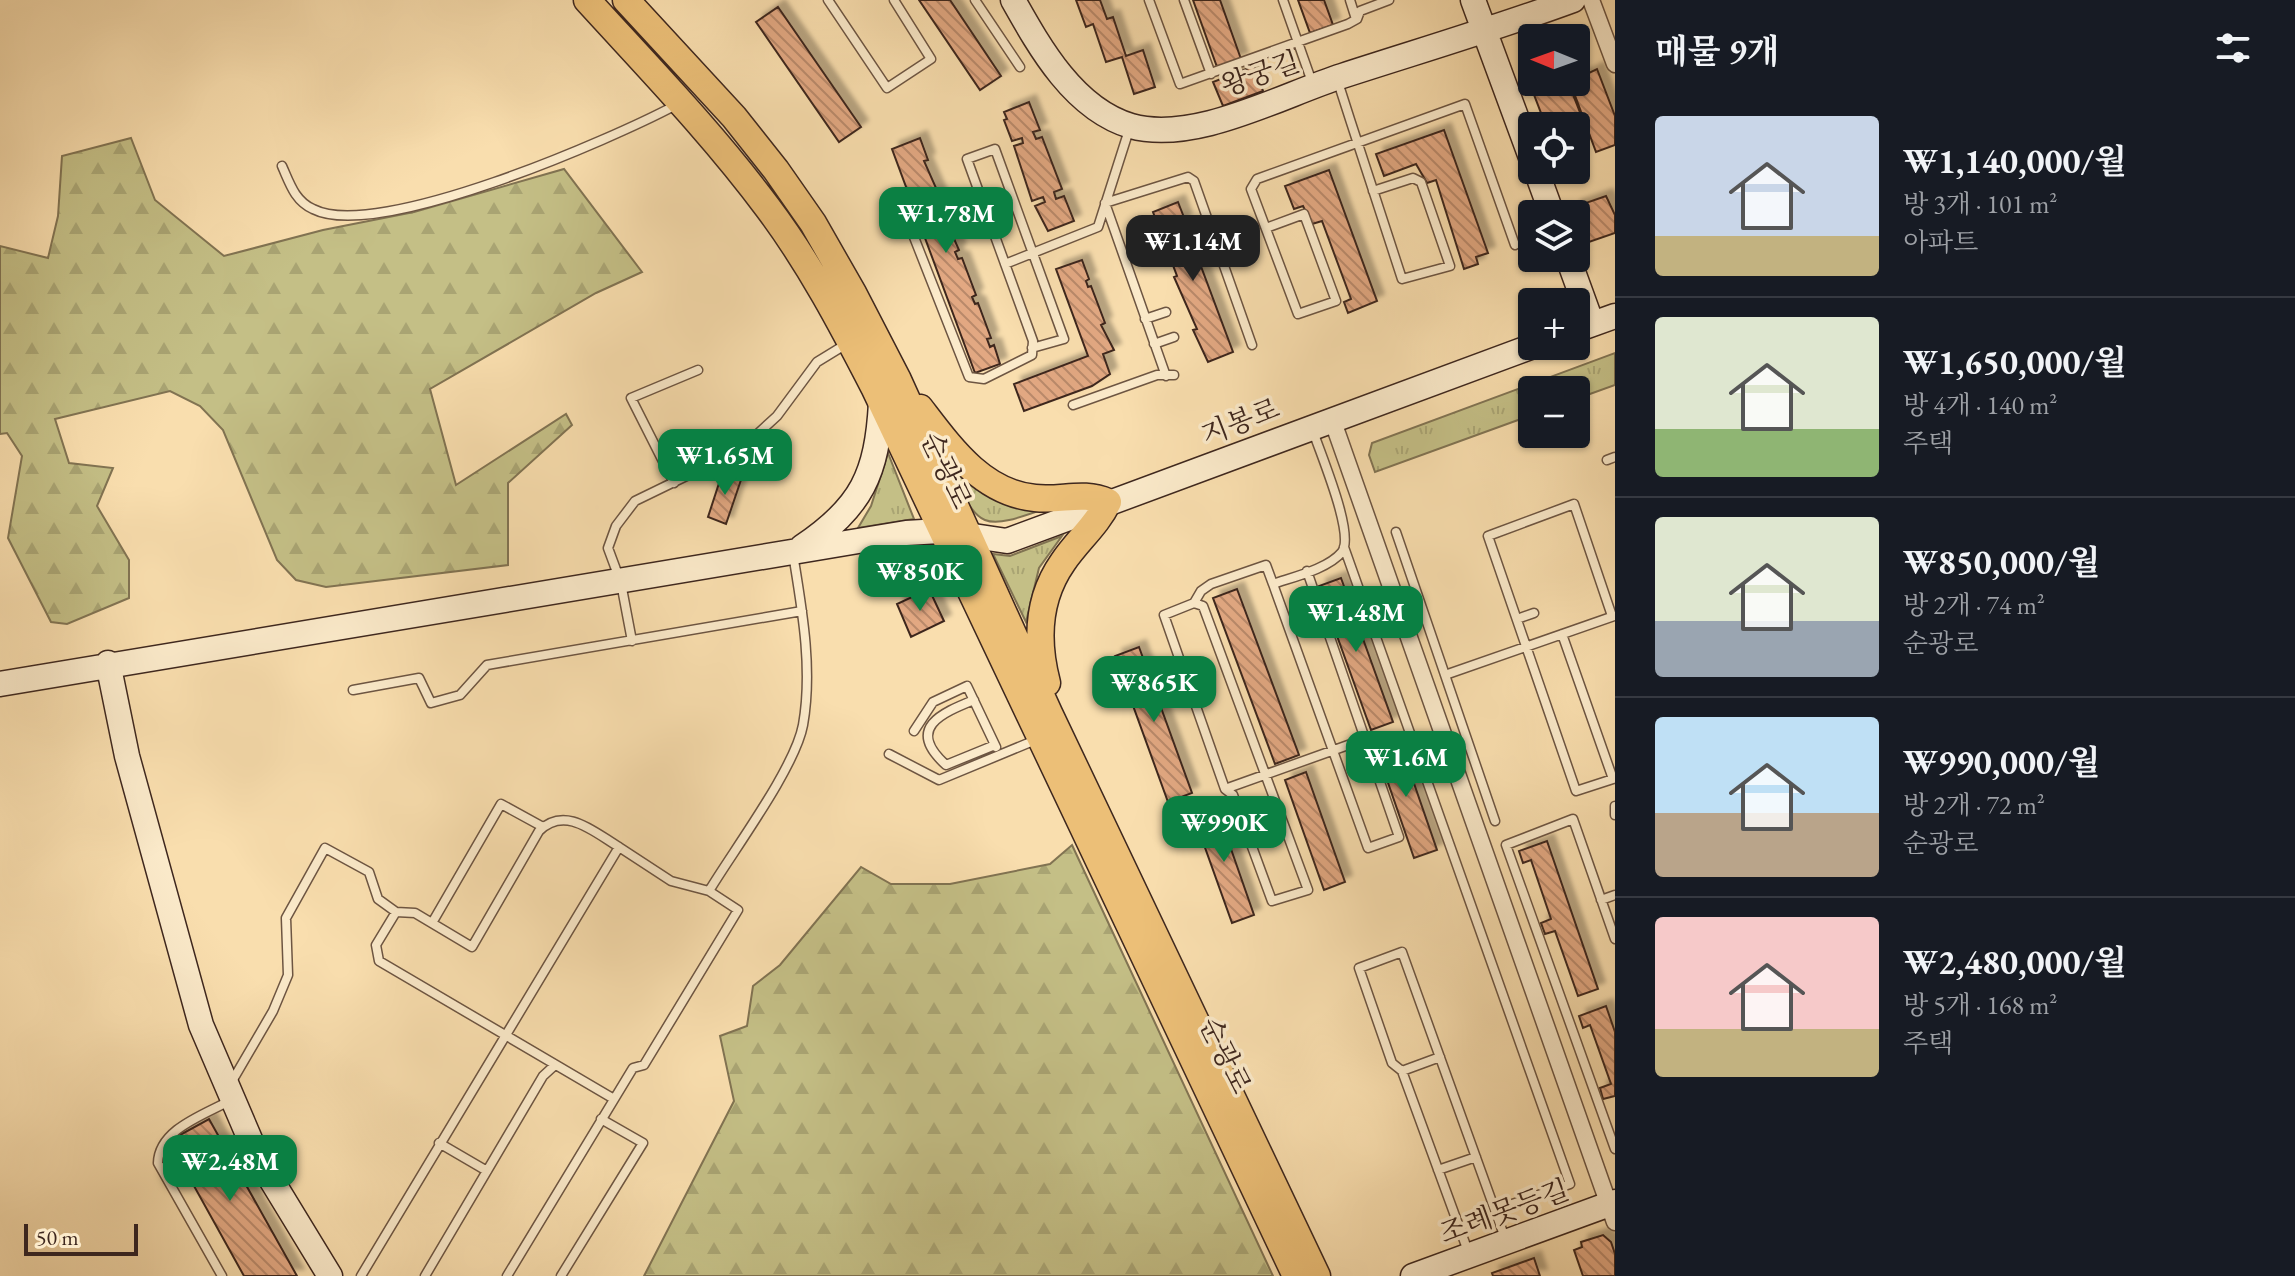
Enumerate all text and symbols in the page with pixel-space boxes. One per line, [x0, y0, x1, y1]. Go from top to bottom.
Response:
north arrow [1518, 24, 1590, 96]
map controls [1518, 24, 1590, 448]
icon: filters [2211, 26, 2255, 70]
text: 매물 9개 [1655, 29, 1780, 73]
street label: 왕궁길 [1216, 43, 1304, 103]
button: locate [1518, 112, 1590, 184]
text: ₩1,140,000/월 [1903, 139, 2127, 183]
icon: home [1719, 148, 1815, 244]
pin: ₩1.78M [881, 187, 1011, 255]
text: 방 3개 · 101 m² [1903, 187, 2057, 221]
text: ₩1.78M [897, 196, 995, 230]
button: layers [1518, 200, 1590, 272]
pin: ₩1.14M [1128, 215, 1258, 283]
text: ₩1.14M [1144, 224, 1242, 258]
text: 아파트 [1903, 225, 1978, 259]
button: + [1518, 288, 1590, 360]
text: ₩1,650,000/월 [1903, 340, 2127, 384]
icon: home [1719, 349, 1815, 445]
button: − [1518, 376, 1590, 448]
text: 방 4개 · 140 m² [1903, 388, 2057, 422]
street label: 지봉로 [1196, 390, 1284, 452]
street label: 순광로 [914, 426, 980, 514]
text: 주택 [1903, 426, 1953, 460]
pin: ₩1.65M [660, 429, 790, 497]
text: ₩1.65M [676, 438, 774, 472]
text: ₩850,000/월 [1903, 540, 2101, 584]
pin: ₩850K [864, 545, 976, 613]
icon: home [1719, 549, 1815, 645]
text: ₩850K [876, 554, 964, 588]
pin: ₩1.48M [1291, 586, 1421, 654]
text: 방 2개 · 74 m² [1903, 588, 2045, 622]
text: ₩1.48M [1307, 595, 1405, 629]
text: 순광로 [1903, 626, 1978, 660]
pin: ₩865K [1098, 656, 1210, 724]
text: ₩865K [1110, 665, 1198, 699]
pin: ₩1.6M [1350, 731, 1462, 799]
text: ₩1.6M [1364, 740, 1448, 774]
text: ₩990,000/월 [1903, 740, 2101, 784]
icon: home [1719, 749, 1815, 845]
text: 방 2개 · 72 m² [1903, 788, 2045, 822]
pin: ₩990K [1168, 796, 1280, 864]
text: ₩990K [1180, 805, 1268, 839]
text: 순광로 [1903, 826, 1978, 860]
text: ₩2,480,000/월 [1903, 940, 2127, 984]
icon: home [1719, 949, 1815, 1045]
text: 방 5개 · 168 m² [1903, 988, 2057, 1022]
street label: 순광로 [1192, 1011, 1260, 1099]
text: 주택 [1903, 1026, 1953, 1060]
pin: ₩2.48M [165, 1135, 295, 1203]
text: ₩2.48M [181, 1144, 279, 1178]
street label: 조례못등길 [1434, 1171, 1574, 1251]
scale bar [24, 1220, 138, 1256]
text: 50 m [36, 1223, 79, 1252]

